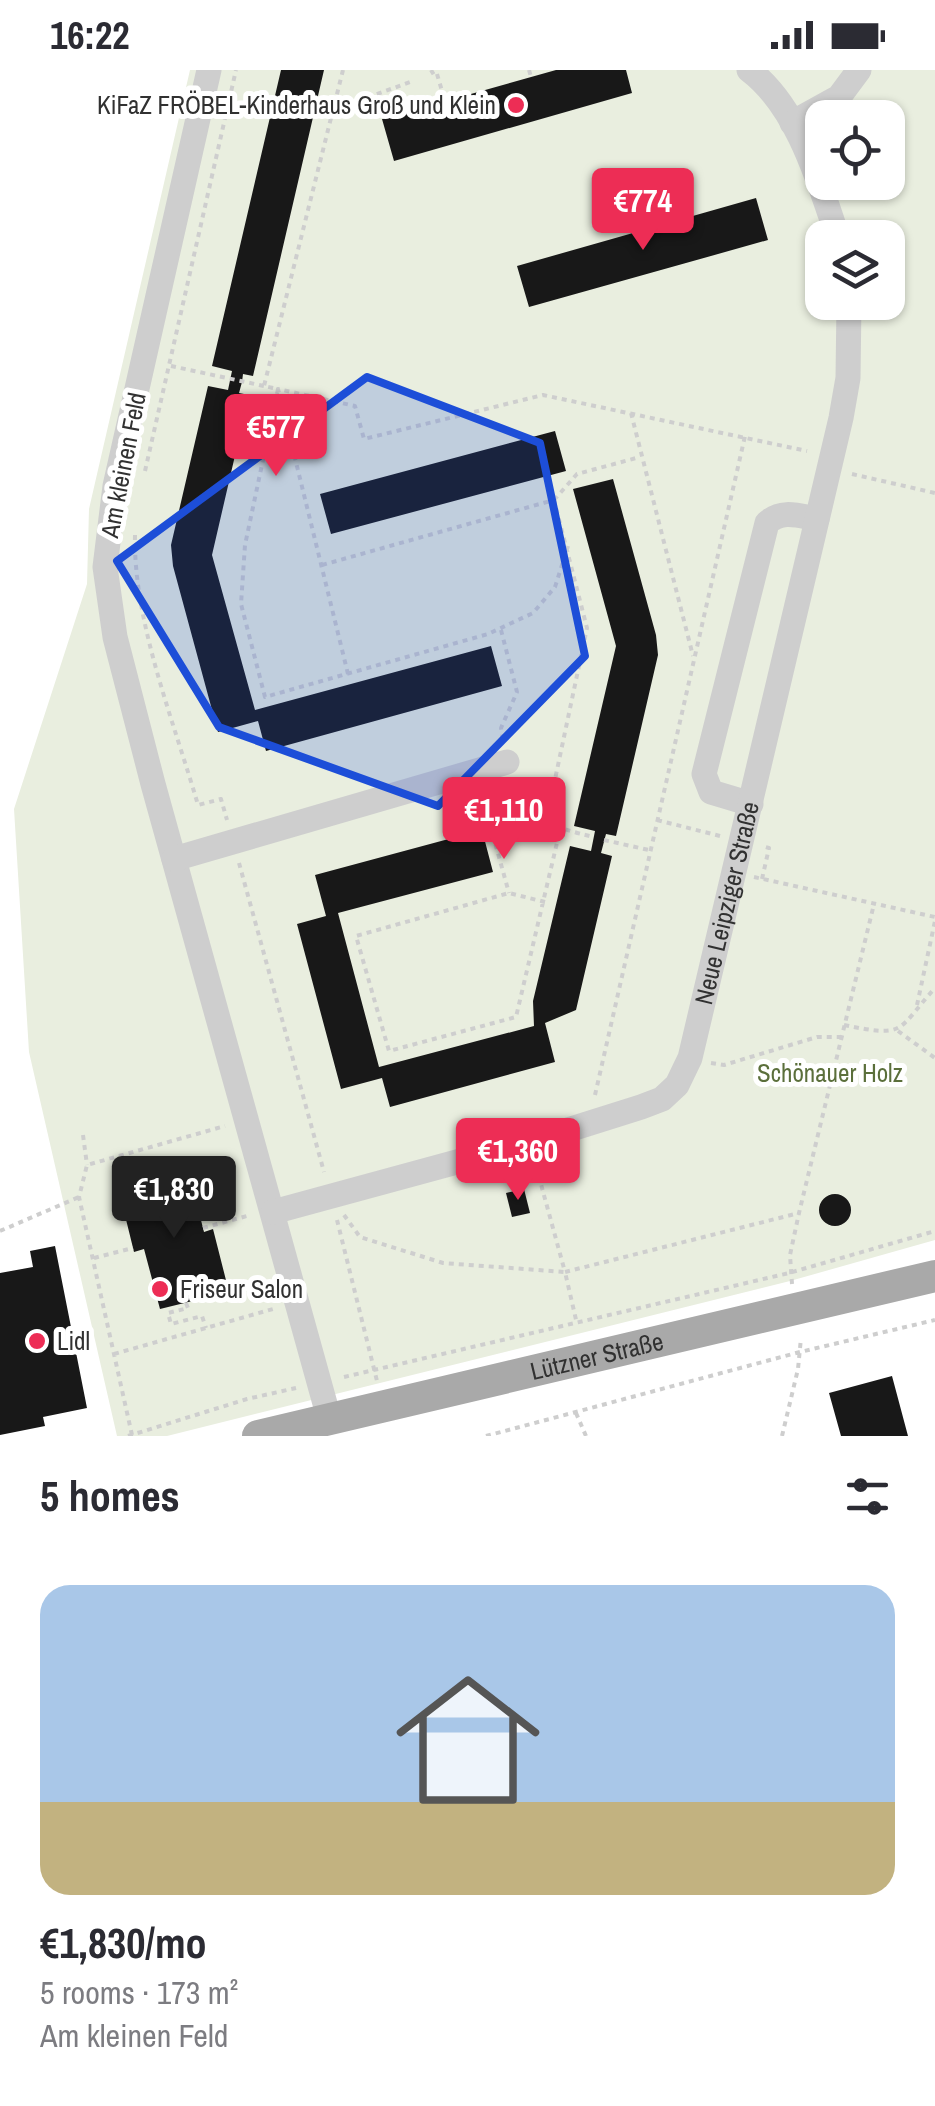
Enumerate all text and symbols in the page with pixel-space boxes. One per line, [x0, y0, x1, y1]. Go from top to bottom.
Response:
text: 16:22 [50, 10, 130, 61]
place label: KiFaZ FRÖBEL-Kinderhaus Groß und Klein [97, 88, 496, 122]
marker: KiFaZ FRÖBEL-Kinderhaus Groß und Klein [505, 94, 527, 116]
map controls [805, 100, 905, 320]
button: locate [805, 100, 905, 200]
pin: €774 [584, 168, 702, 253]
text: €774 [614, 179, 672, 222]
button: layers [805, 220, 905, 320]
street label: Am kleinen Feld [92, 390, 154, 541]
pin: €577 [217, 394, 335, 479]
text: €577 [247, 405, 305, 448]
pin: €1,110 [423, 777, 585, 862]
text: €1,110 [465, 788, 543, 831]
street label: Neue Leipziger Straße [686, 798, 767, 1008]
park label: Schönauer Holz [757, 1056, 903, 1090]
pin: €1,360 [437, 1118, 599, 1203]
text: €1,360 [478, 1129, 558, 1172]
pin: €1,830 [93, 1156, 255, 1241]
text: €1,830 [134, 1167, 214, 1210]
place label: Friseur Salon [180, 1272, 303, 1306]
marker: Friseur Salon [149, 1278, 171, 1300]
place label: Lidl [57, 1324, 90, 1358]
street label: Lützner Straße [527, 1324, 667, 1388]
marker: Lidl [26, 1330, 48, 1352]
text: 5 homes [40, 1468, 180, 1524]
icon: filters [840, 1469, 895, 1524]
icon: home [378, 1650, 558, 1830]
text: €1,830/mo [40, 1915, 207, 1971]
text: 5 rooms · 173 m² [40, 1971, 238, 2014]
text: Am kleinen Feld [40, 2014, 228, 2057]

